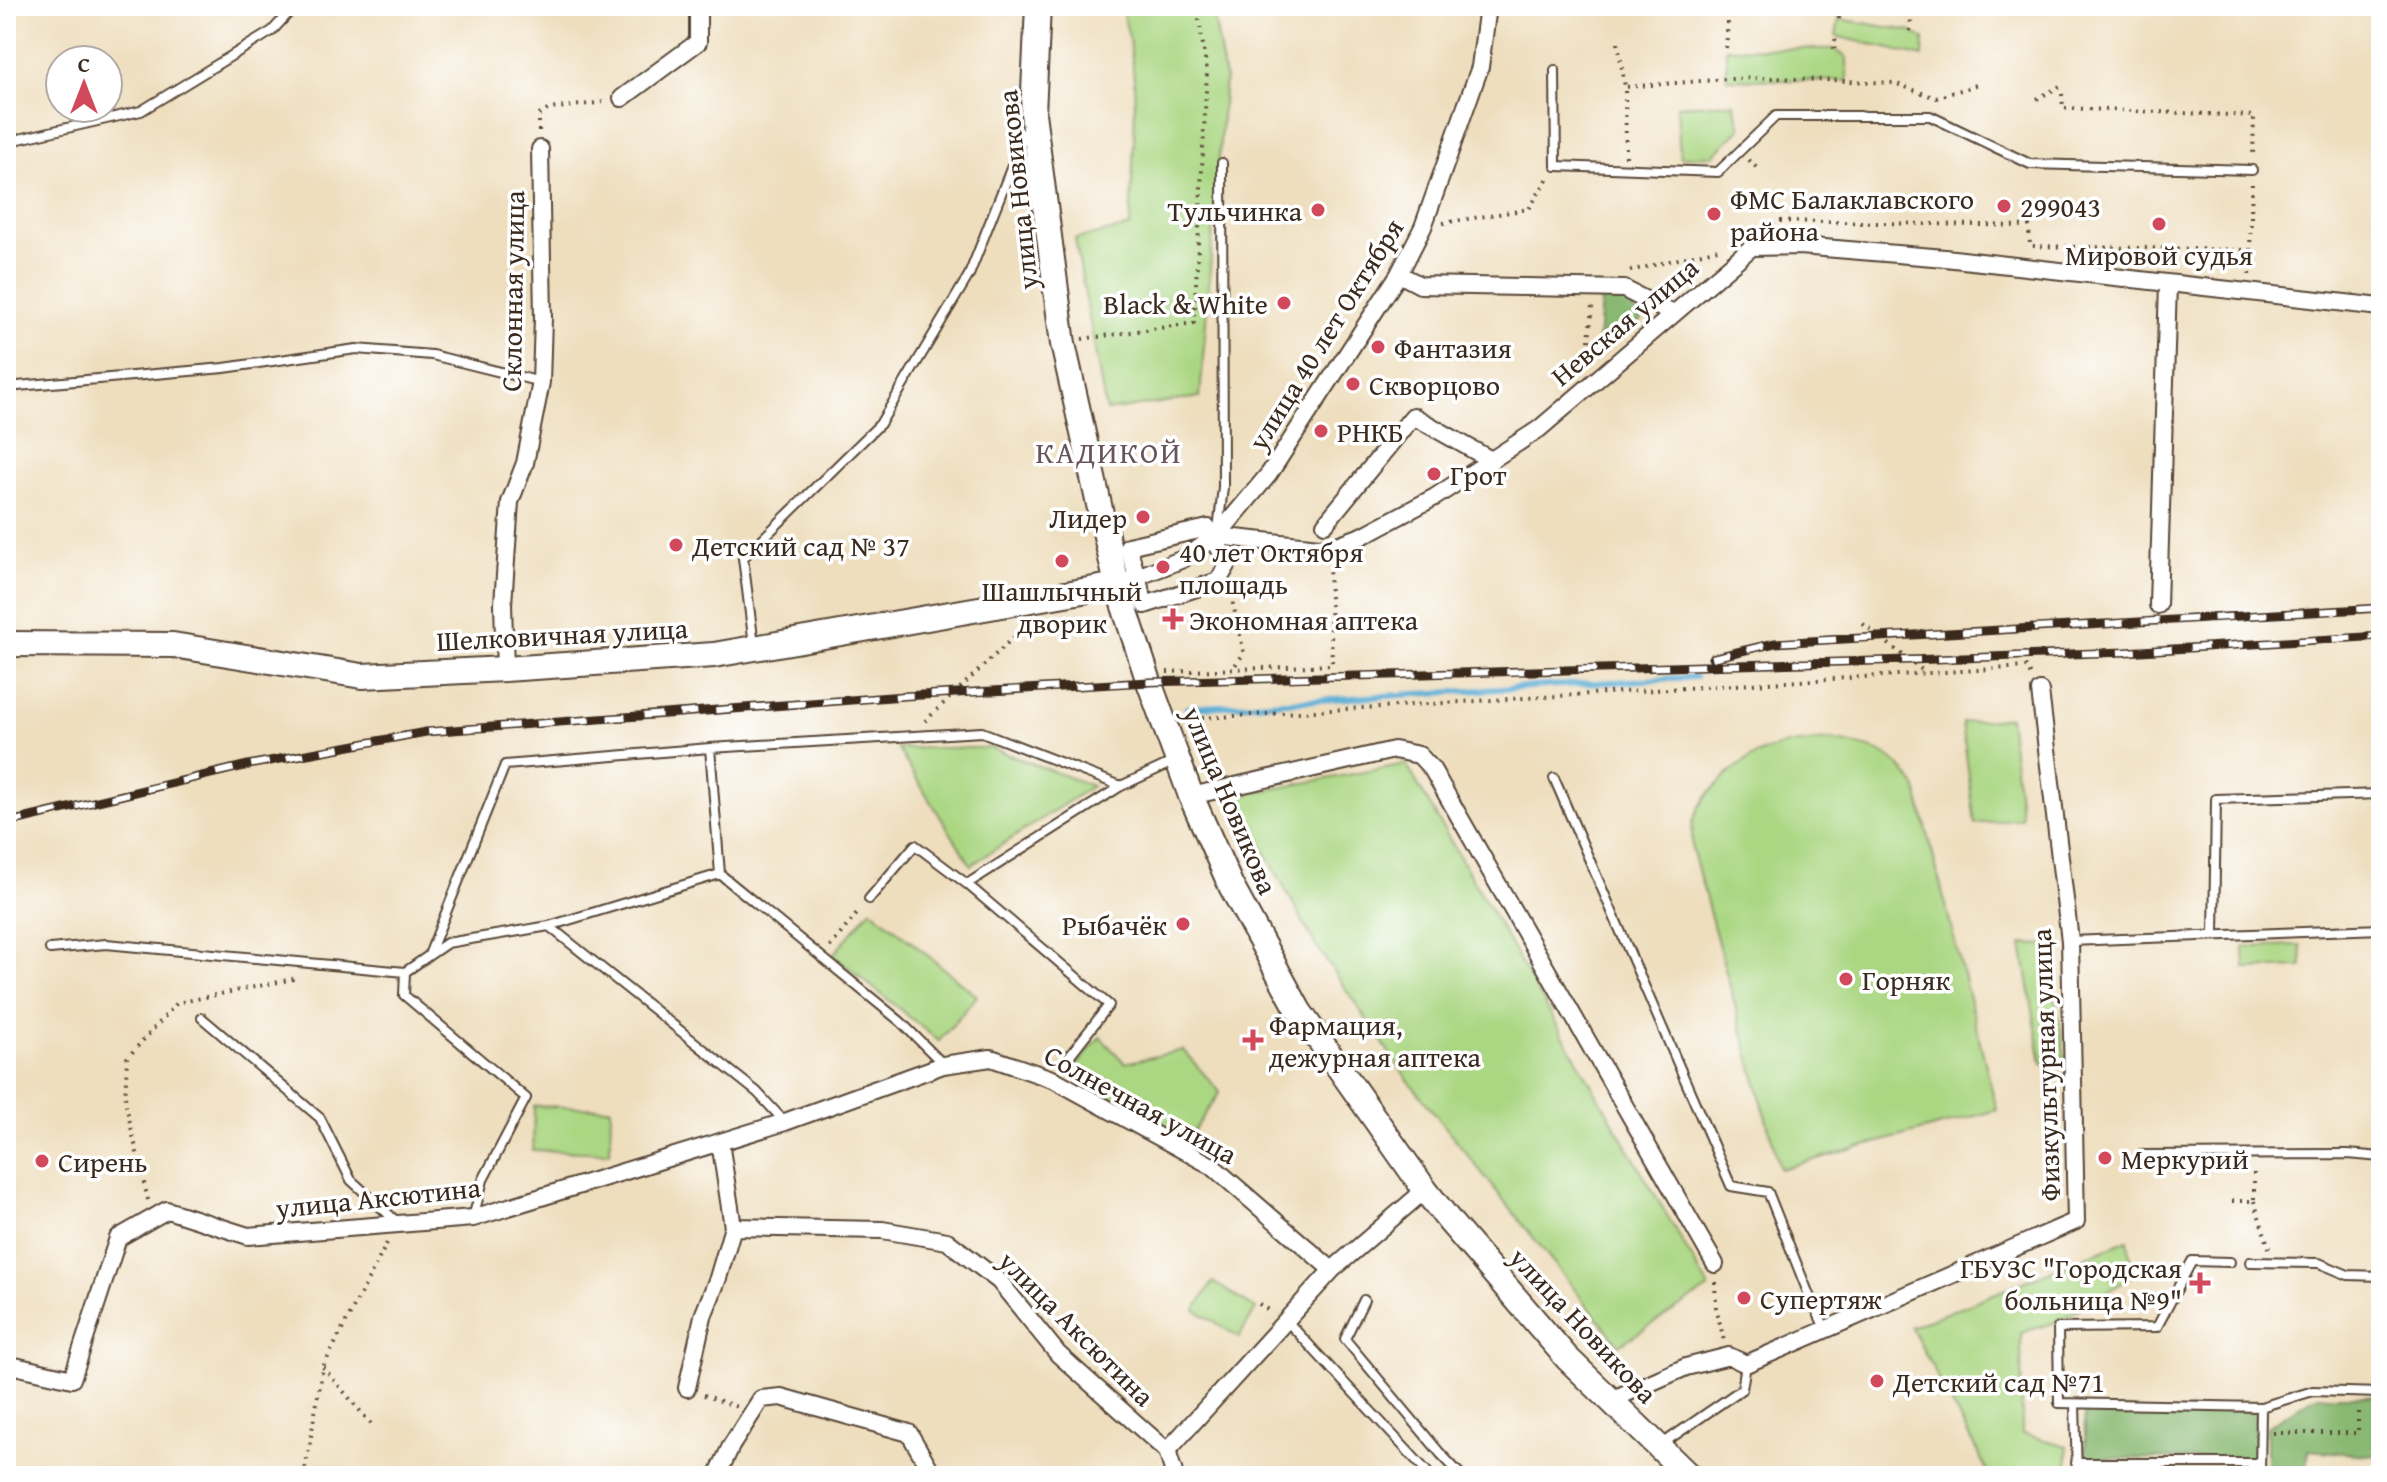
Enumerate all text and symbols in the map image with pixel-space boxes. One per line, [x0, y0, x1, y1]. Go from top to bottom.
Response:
north arrow [44, 44, 124, 124]
text: С [78, 48, 90, 80]
street label: улица Новикова [986, 87, 1048, 293]
place label: ФМС Балаклавского района [1730, 178, 1974, 251]
place label: 299043 [2020, 186, 2101, 227]
street label: Склонная улица [490, 189, 534, 392]
place label: Тульчинка [1168, 190, 1303, 231]
marker: 299043 [1995, 197, 2013, 215]
marker: Тульчинка [1309, 201, 1327, 219]
marker: ФМС Балаклавского района [1705, 205, 1723, 223]
street label: улица 40 лет Октября [1237, 210, 1413, 459]
marker: Мировой судья [2150, 215, 2168, 233]
place label: Мировой судья [2065, 234, 2253, 275]
street label: Невская улица [1541, 246, 1707, 395]
place label: Black & White [1103, 283, 1268, 324]
marker: Black & White [1275, 294, 1293, 312]
place label: Фантазия [1394, 327, 1512, 368]
marker: Фантазия [1369, 338, 1387, 356]
place label: Скворцово [1369, 364, 1500, 405]
marker: Скворцово [1344, 375, 1362, 393]
place label: РНКБ [1337, 411, 1404, 452]
marker: РНКБ [1312, 422, 1330, 440]
district label: КАДИКОЙ [1036, 430, 1182, 474]
place label: Грот [1450, 454, 1507, 495]
marker: Грот [1425, 465, 1443, 483]
place label: Лидер [1049, 497, 1127, 538]
marker: Лидер [1134, 508, 1152, 526]
place label: Детский сад № 37 [691, 525, 910, 566]
place label: 40 лет Октября площадь [1179, 531, 1363, 604]
marker: Детский сад № 37 [667, 536, 685, 554]
marker: Шашлычный дворик [1053, 552, 1071, 570]
marker: 40 лет Октября площадь [1154, 558, 1172, 576]
place label: Шашлычный дворик [982, 570, 1142, 643]
place label: Экономная аптека [1189, 599, 1419, 640]
street label: Шелковичная улица [435, 607, 689, 661]
marker: Экономная аптека [1164, 610, 1182, 628]
street label: улица Новикова [1172, 699, 1289, 901]
place label: Рыбачёк [1062, 904, 1167, 945]
marker: Рыбачёк [1174, 915, 1192, 933]
street label: Физкультурная улица [2020, 927, 2070, 1202]
place label: Горняк [1862, 959, 1950, 1000]
marker: Горняк [1837, 970, 1855, 988]
place label: Фармация, дежурная аптека [1269, 1004, 1482, 1077]
marker: Фармация, дежурная аптека [1244, 1031, 1262, 1049]
street label: Солнечная улица [1037, 1034, 1245, 1174]
place label: Меркурий [2121, 1138, 2249, 1179]
place label: Сирень [58, 1141, 148, 1182]
marker: Меркурий [2096, 1149, 2114, 1167]
marker: Сирень [33, 1152, 51, 1170]
street label: улица Аксютина [273, 1166, 483, 1228]
street label: улица Новикова [1500, 1237, 1668, 1413]
street label: улица Аксютина [989, 1240, 1165, 1416]
place label: ГБУЗС "Городская больница №9" [1960, 1247, 2182, 1320]
marker: ГБУЗС "Городская больница №9" [2189, 1272, 2211, 1294]
place label: Супертяж [1760, 1278, 1882, 1319]
marker: Супертяж [1735, 1289, 1753, 1307]
place label: Детский сад №71 [1892, 1361, 2105, 1402]
marker: Детский сад №71 [1868, 1372, 1886, 1390]

